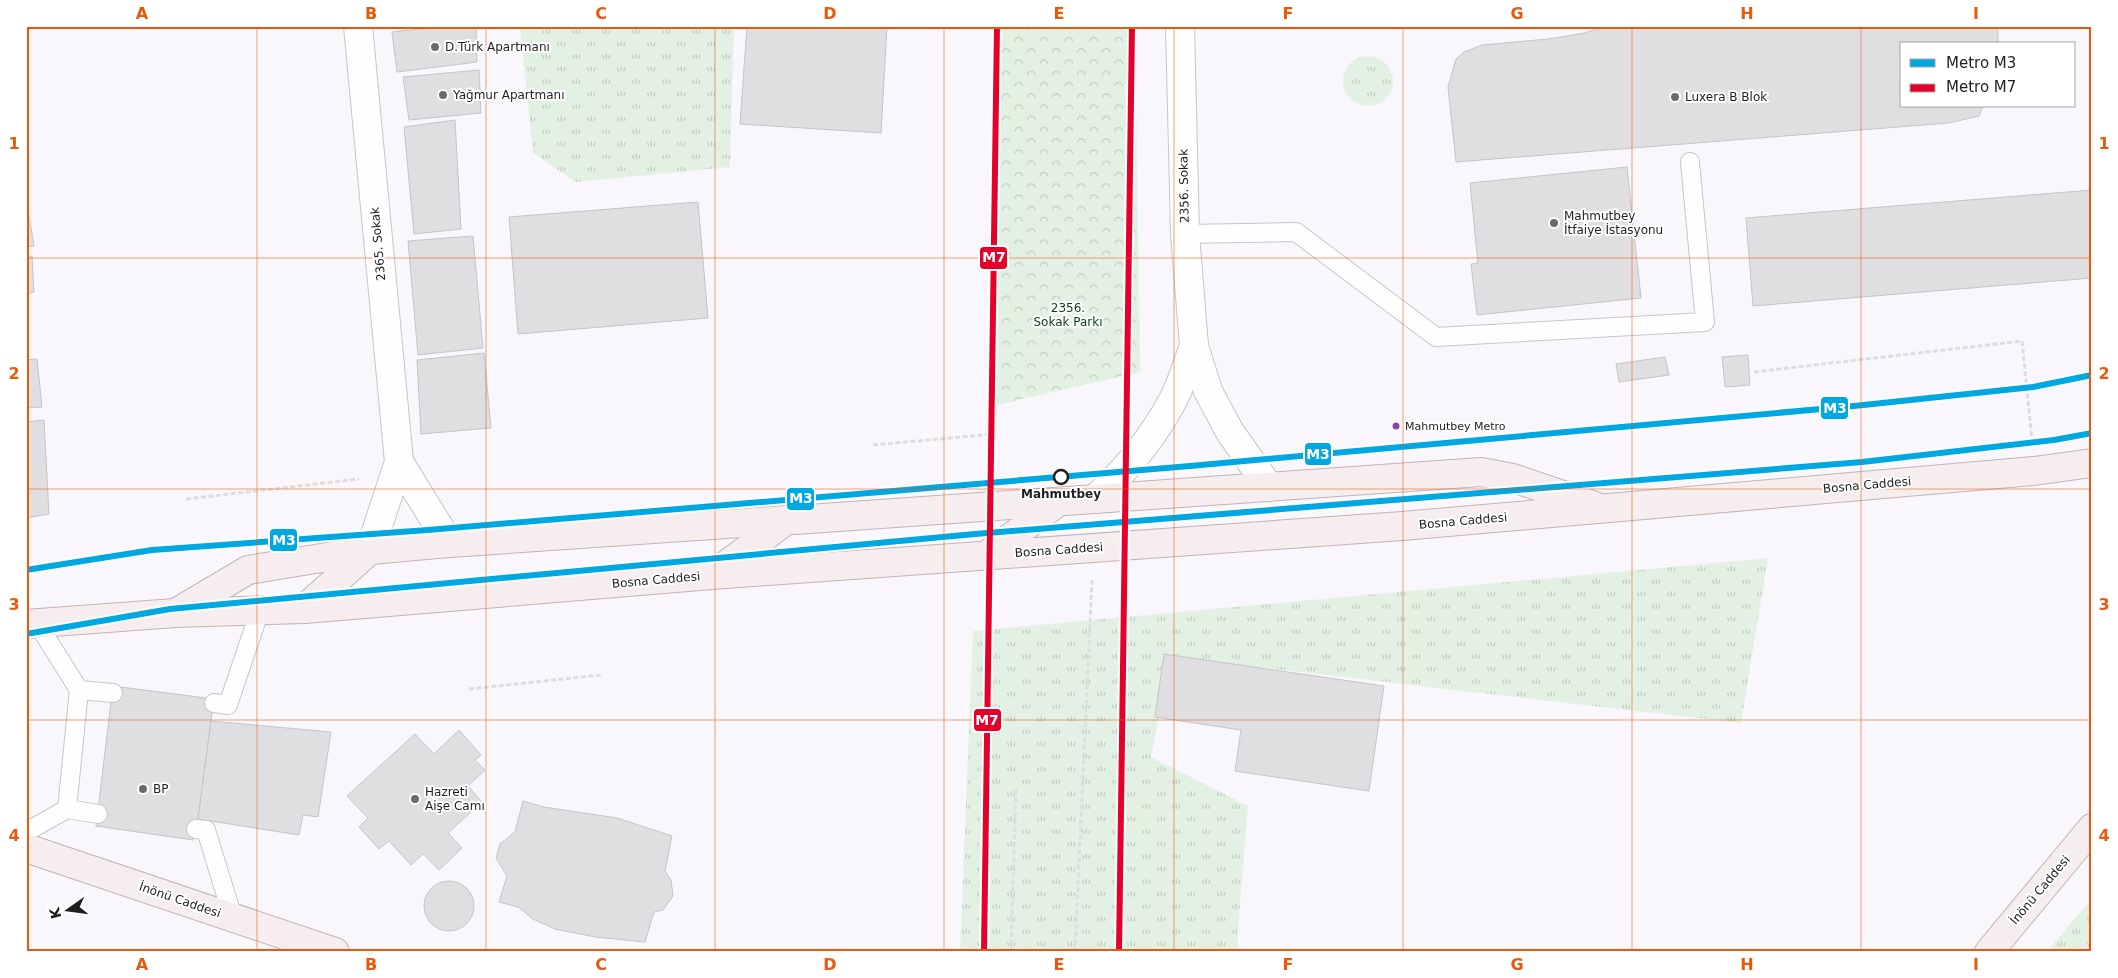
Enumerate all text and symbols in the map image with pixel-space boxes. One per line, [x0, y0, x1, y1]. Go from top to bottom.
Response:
text: A [136, 4, 149, 23]
text: B [365, 4, 377, 23]
text: C [595, 4, 607, 23]
text: D [823, 4, 837, 23]
text: E [1054, 4, 1064, 23]
text: F [1283, 4, 1293, 23]
text: G [1510, 4, 1524, 23]
text: H [1740, 4, 1754, 23]
text: I [1973, 4, 1979, 23]
place label: D.Türk Apartmanı [445, 40, 550, 54]
marker: D.Türk Apartmanı [429, 41, 441, 53]
legend [1900, 42, 2076, 108]
text: Metro M3 [1946, 54, 2016, 72]
text: Metro M7 [1946, 78, 2016, 96]
place label: Yağmur Apartmanı [452, 88, 565, 102]
marker: Yağmur Apartmanı [437, 89, 449, 101]
place label: Luxera B Blok [1685, 90, 1767, 104]
marker: Luxera B Blok [1669, 91, 1681, 103]
text: 1 [8, 134, 20, 153]
text: 1 [2098, 134, 2110, 153]
street label: 2356. Sokak [1176, 149, 1192, 223]
street label: 2365. Sokak [368, 206, 388, 282]
place label: Mahmutbey İtfaiye İstasyonu [1564, 209, 1663, 237]
marker: Mahmutbey İtfaiye İstasyonu [1548, 217, 1560, 229]
line badge: M7 [979, 246, 1008, 270]
text: M7 [982, 249, 1006, 265]
park label: 2356. Sokak Parkı [1033, 301, 1103, 329]
text: 2 [8, 364, 20, 383]
text: 2 [2098, 364, 2110, 383]
line badge: M3 [1820, 396, 1849, 420]
text: M3 [1823, 400, 1847, 416]
place label: Mahmutbey Metro [1405, 420, 1506, 433]
marker: Mahmutbey Metro [1391, 421, 1401, 431]
line badge: M3 [1304, 442, 1332, 466]
text: M3 [1306, 446, 1330, 462]
marker: Mahmutbey [1053, 469, 1069, 485]
street label: Bosna Caddesi [1822, 474, 1912, 496]
line badge: M3 [786, 487, 815, 511]
place label: Mahmutbey [1021, 487, 1101, 501]
text: M3 [789, 490, 813, 506]
street label: Bosna Caddesi [1418, 510, 1508, 532]
line badge: M3 [269, 528, 298, 552]
text: M3 [272, 532, 296, 548]
street label: Bosna Caddesi [1014, 540, 1104, 560]
street label: Bosna Caddesi [611, 569, 701, 591]
text: 3 [8, 595, 20, 614]
text: 3 [2098, 595, 2110, 614]
line badge: M7 [973, 708, 1002, 732]
text: M7 [975, 712, 999, 728]
place label: BP [153, 782, 168, 796]
marker: BP [137, 783, 149, 795]
place label: Hazreti Aişe Camı [425, 785, 485, 813]
marker: Hazreti Aişe Camı [409, 793, 421, 805]
text: 4 [8, 826, 20, 845]
text: 4 [2098, 826, 2110, 845]
street label: İnönü Caddesi [2006, 852, 2073, 927]
street label: İnönü Caddesi [137, 879, 223, 921]
north arrow [42, 886, 92, 936]
text: K [46, 905, 64, 920]
text: A [136, 955, 149, 974]
text: B [365, 955, 377, 974]
text: C [595, 955, 607, 974]
text: D [823, 955, 837, 974]
text: E [1054, 955, 1064, 974]
text: F [1283, 955, 1293, 974]
text: G [1510, 955, 1524, 974]
text: H [1740, 955, 1754, 974]
text: I [1973, 955, 1979, 974]

